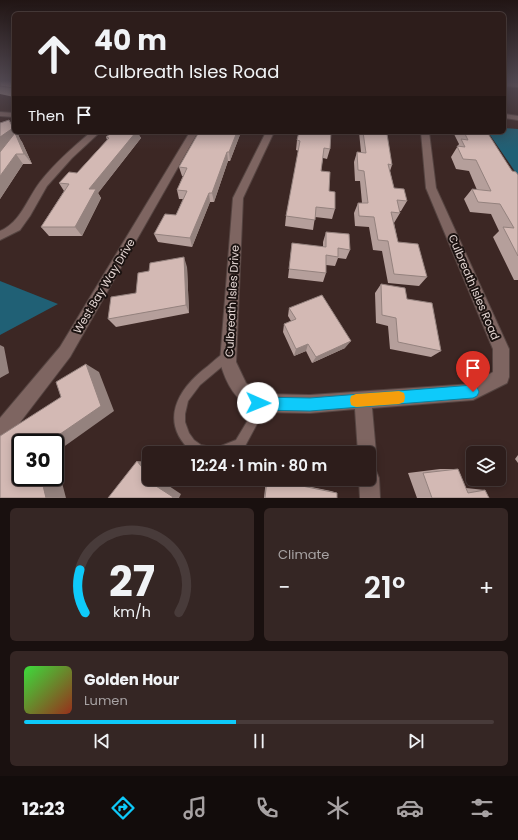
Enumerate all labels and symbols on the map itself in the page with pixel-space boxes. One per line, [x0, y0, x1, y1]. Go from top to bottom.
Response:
street label: Culbreath Isles Road [445, 232, 503, 342]
street label: West Bay Way Drive [69, 235, 139, 337]
street label: Culbreath Isles Drive [221, 244, 243, 357]
pin [456, 351, 490, 392]
position arrow [237, 382, 279, 424]
speed limit sign: 30 [12, 434, 64, 486]

